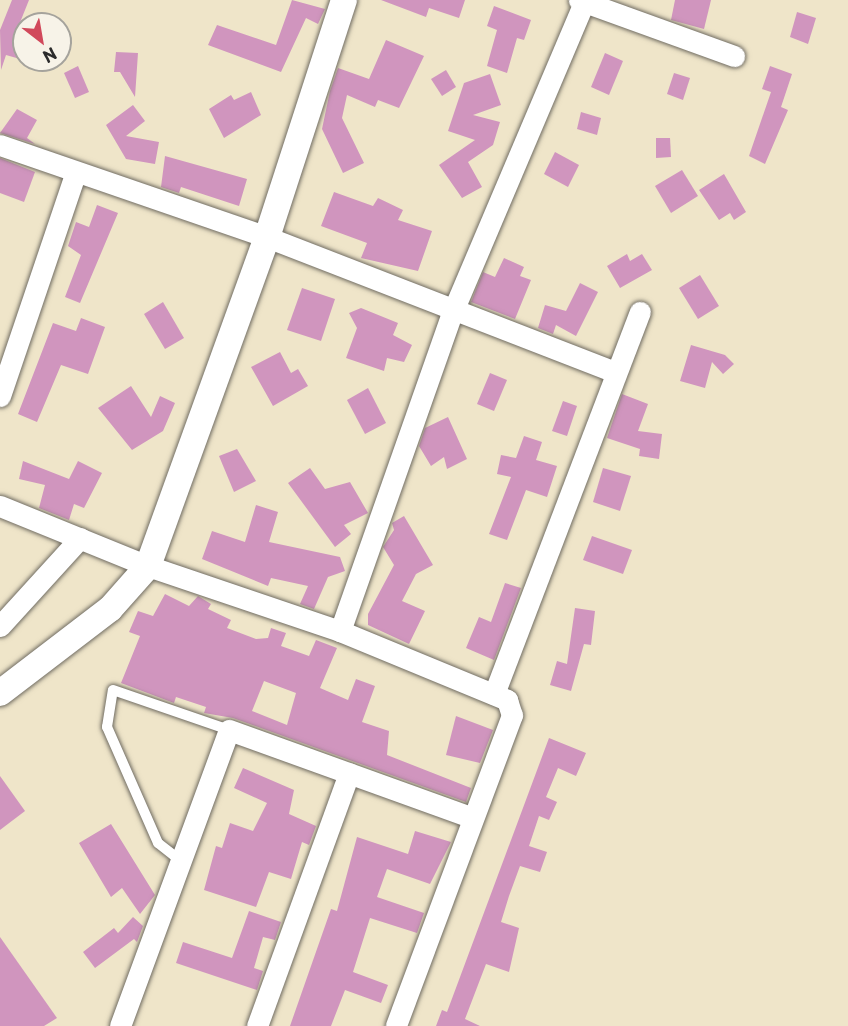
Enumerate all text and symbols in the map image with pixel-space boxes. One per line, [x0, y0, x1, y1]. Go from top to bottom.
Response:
north arrow [12, 12, 72, 72]
text: N [39, 42, 62, 69]

